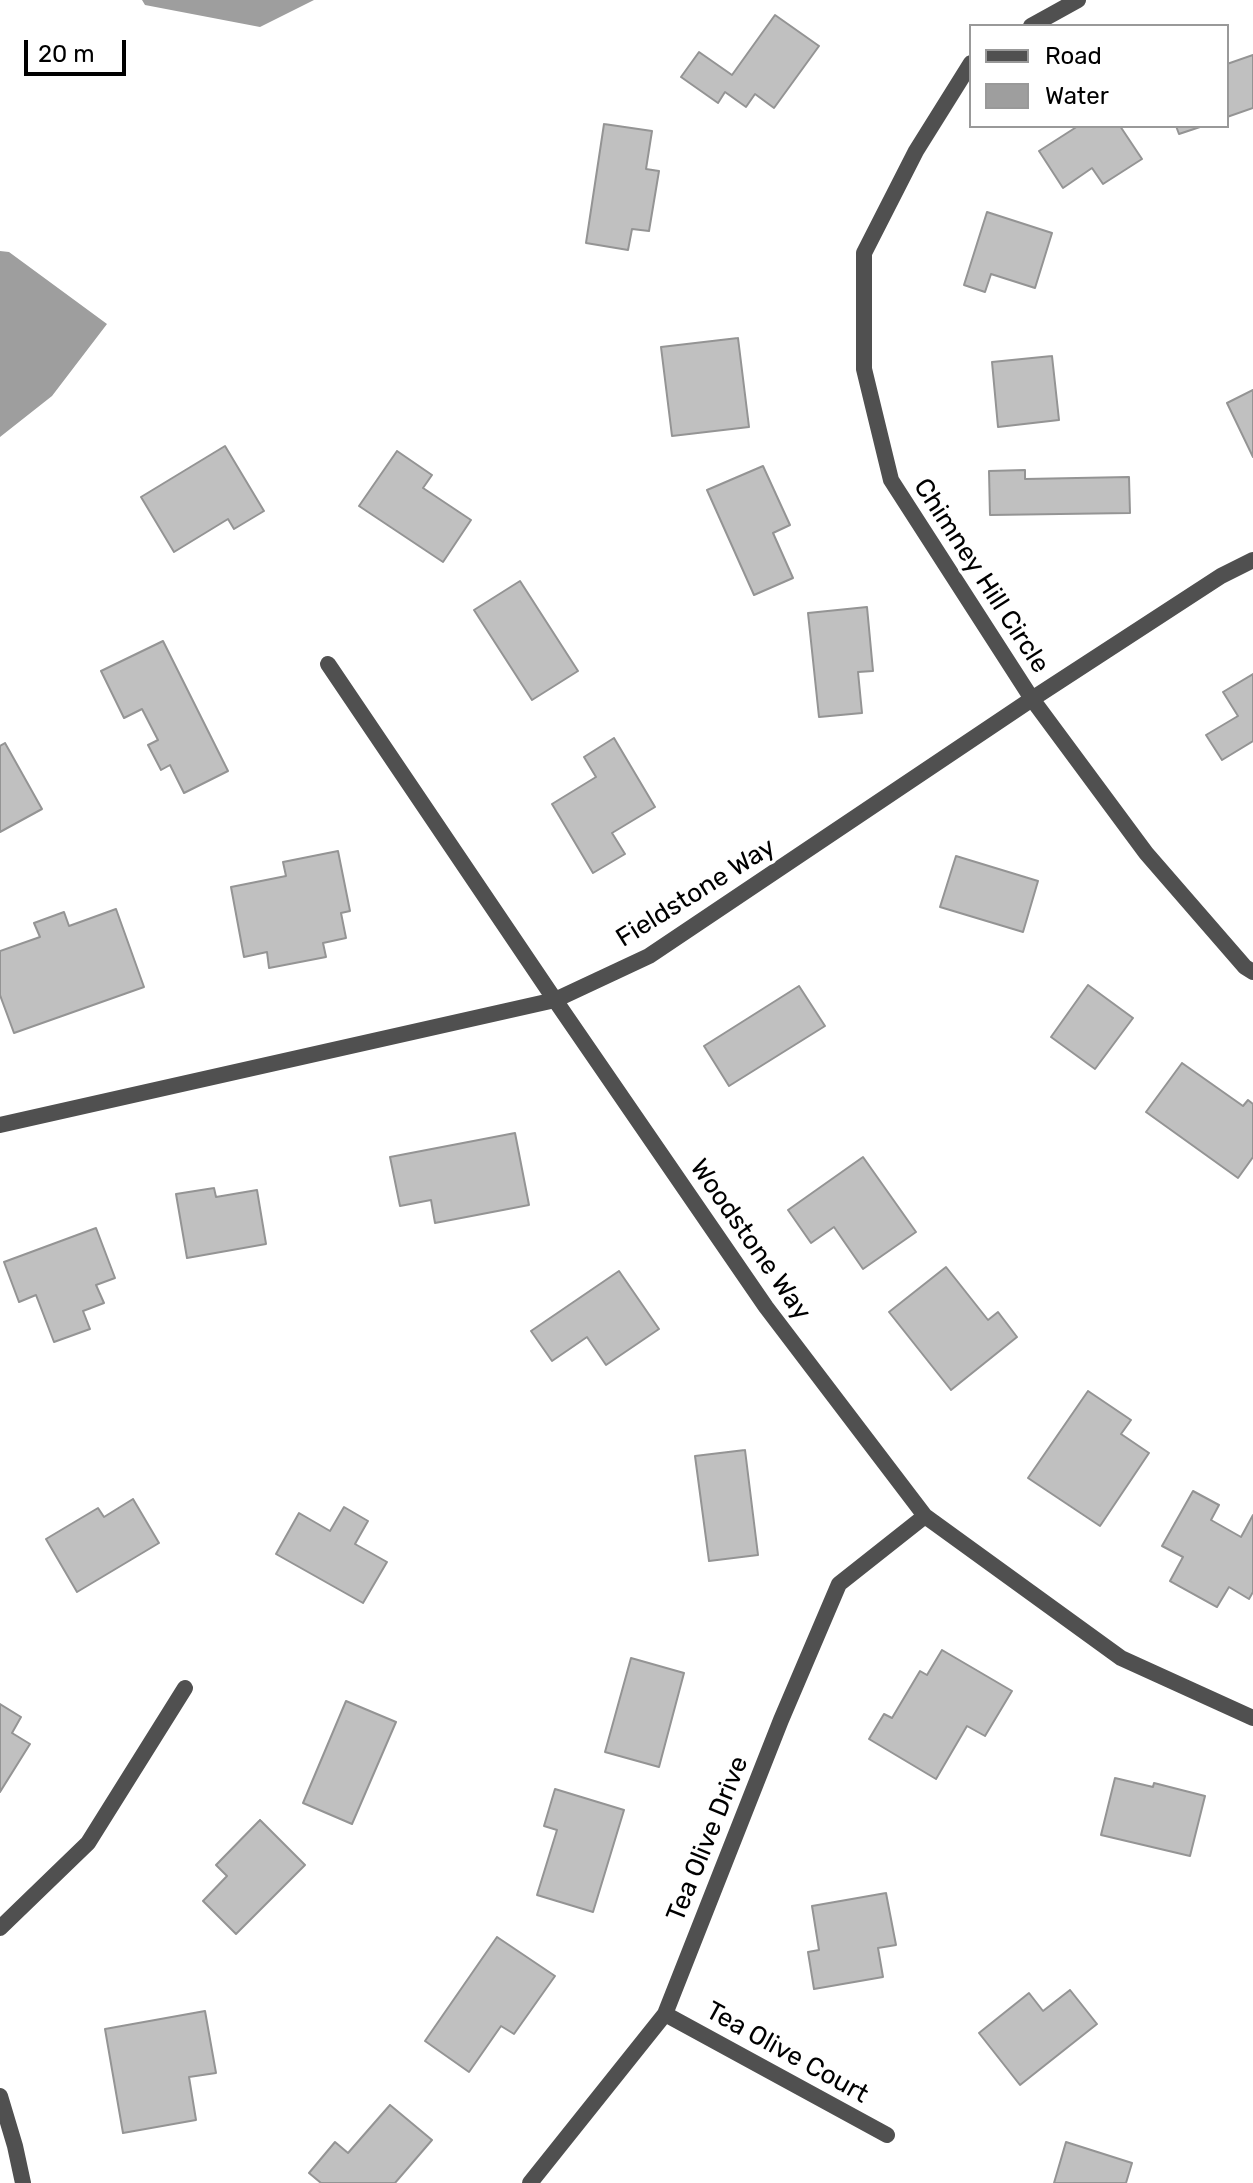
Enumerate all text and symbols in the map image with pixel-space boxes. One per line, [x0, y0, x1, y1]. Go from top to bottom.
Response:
scale bar [28, 24, 130, 74]
legend [969, 24, 1229, 128]
text: 20 m [38, 40, 95, 68]
text: Road [1045, 42, 1102, 70]
text: Water [1045, 82, 1109, 110]
street label: Chimney Hill Circle [907, 473, 1055, 679]
street label: Fieldstone Way [611, 832, 781, 954]
street label: Woodstone Way [683, 1154, 817, 1326]
street label: Tea Olive Drive [661, 1752, 755, 1926]
street label: Tea Olive Court [700, 1996, 874, 2110]

